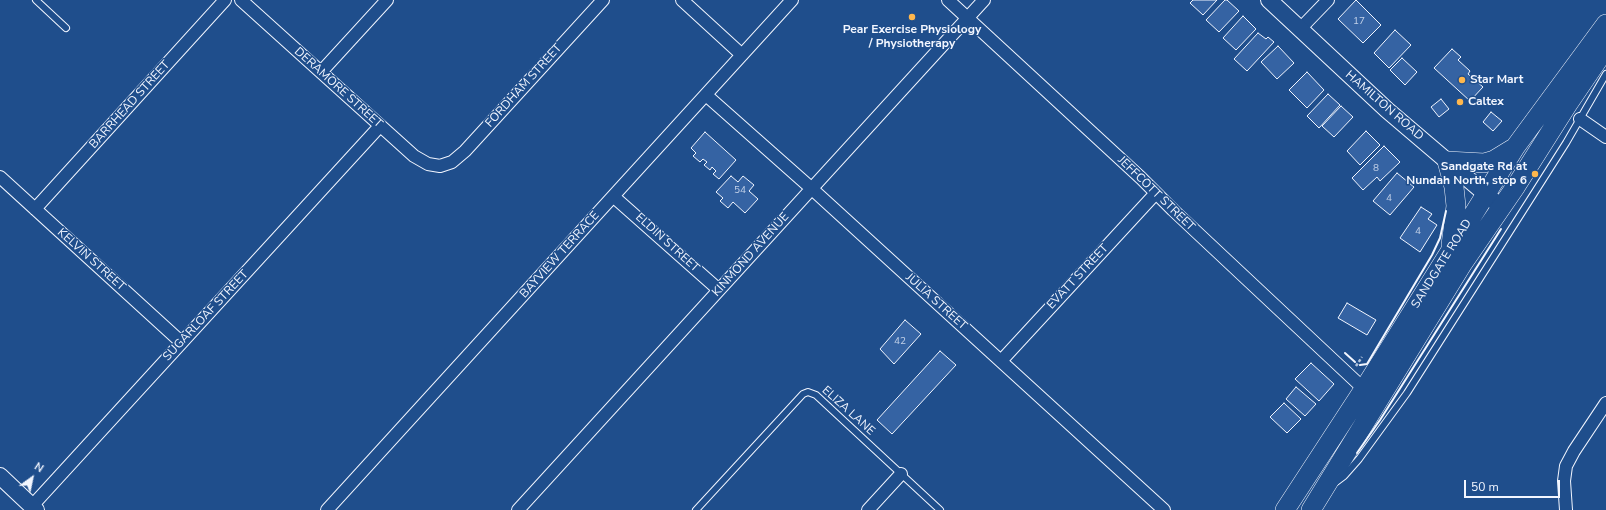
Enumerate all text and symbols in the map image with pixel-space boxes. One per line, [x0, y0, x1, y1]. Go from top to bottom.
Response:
marker: Pear Exercise Physiology / Physiotherapy [907, 12, 917, 22]
house number: 17 [1353, 16, 1365, 28]
place label: Pear Exercise Physiology / Physiotherapy [843, 23, 981, 51]
street label: FORDHAM STREET [483, 41, 565, 131]
street label: DERAMORE STREET [291, 45, 385, 131]
street label: BARRHEAD STREET [87, 58, 173, 152]
street label: HAMILTON ROAD [1342, 68, 1426, 144]
place label: Star Mart [1470, 73, 1523, 87]
marker: Star Mart [1457, 75, 1467, 85]
place label: Caltex [1468, 95, 1504, 109]
marker: Caltex [1455, 97, 1465, 107]
street label: JEFFCOTT STREET [1114, 154, 1198, 234]
place label: Sandgate Rd at Nundah North, stop 6 [1406, 160, 1527, 188]
house number: 8 [1373, 163, 1379, 175]
marker: Sandgate Rd at Nundah North, stop 6 [1530, 169, 1540, 179]
house number: 54 [734, 185, 746, 197]
house number: 4 [1386, 193, 1392, 205]
street label: BAYVIEW TERRACE [517, 209, 603, 301]
street label: KINMOND AVENUE [710, 210, 792, 300]
street label: ELDIN STREET [632, 211, 702, 275]
street label: SANDGATE ROAD [1409, 217, 1475, 311]
street label: KELVIN STREET [54, 226, 128, 294]
house number: 4 [1415, 226, 1421, 238]
street label: EVATT STREET [1044, 242, 1112, 312]
street label: SUGARLOAF STREET [160, 268, 252, 364]
street label: JULIA STREET [902, 271, 970, 333]
house number: 42 [894, 336, 906, 348]
street label: ELIZA LANE [819, 383, 877, 439]
north arrow [12, 458, 52, 498]
text: N [31, 459, 46, 476]
scale bar [1466, 472, 1562, 498]
text: 50 m [1471, 479, 1499, 495]

